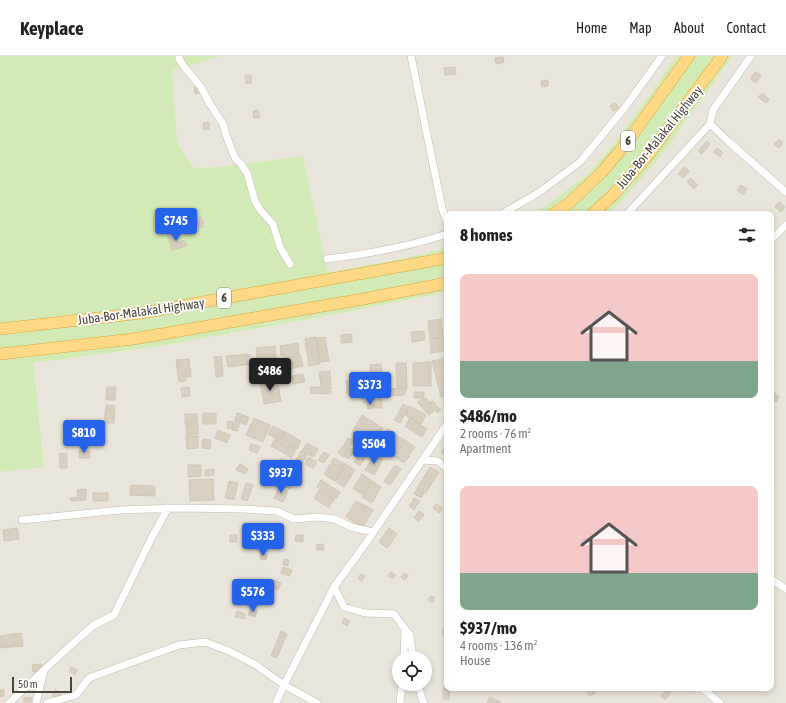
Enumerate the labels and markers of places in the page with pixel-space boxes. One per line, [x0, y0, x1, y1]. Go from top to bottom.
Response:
pin: $745 [152, 208, 200, 242]
pin: $486 [246, 358, 294, 392]
pin: $373 [346, 372, 394, 406]
pin: $810 [60, 420, 108, 454]
pin: $504 [350, 431, 398, 465]
pin: $937 [257, 460, 305, 494]
pin: $333 [239, 523, 287, 557]
pin: $576 [229, 579, 277, 613]

